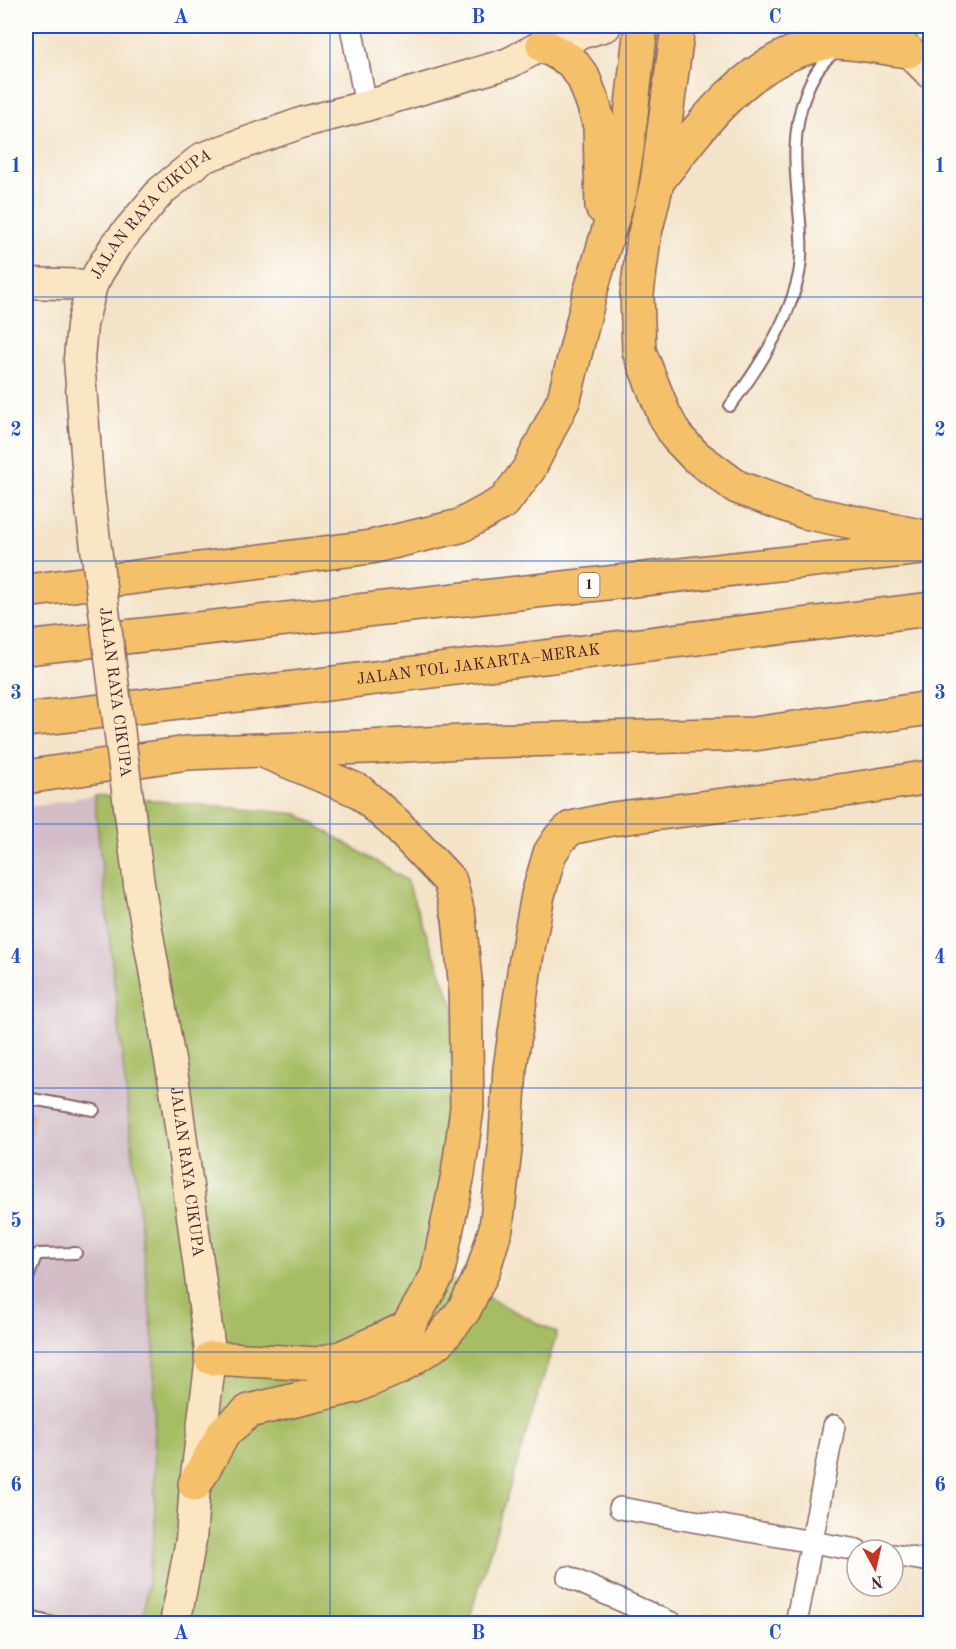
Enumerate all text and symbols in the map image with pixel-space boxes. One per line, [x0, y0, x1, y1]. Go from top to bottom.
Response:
text: A [173, 8, 189, 28]
text: B [471, 8, 485, 28]
text: C [768, 8, 782, 28]
street label: JALAN RAYA CIKUPA [88, 147, 214, 282]
text: 1 [10, 157, 22, 177]
text: 1 [934, 157, 946, 177]
text: 2 [10, 421, 22, 441]
text: 2 [934, 421, 946, 441]
road number: 1 [578, 573, 600, 597]
street label: JALAN RAYA CIKUPA [96, 606, 133, 779]
street label: JALAN TOL JAKARTA–MERAK [356, 642, 602, 688]
text: 3 [10, 684, 22, 704]
text: 3 [934, 684, 946, 704]
text: 4 [10, 948, 22, 968]
text: 4 [934, 948, 946, 968]
street label: JALAN RAYA CIKUPA [167, 1086, 205, 1258]
text: 5 [10, 1211, 22, 1232]
text: 5 [934, 1211, 946, 1232]
text: 6 [10, 1476, 22, 1496]
text: 6 [934, 1476, 946, 1496]
north arrow [845, 1538, 905, 1598]
text: N [869, 1572, 884, 1590]
text: A [173, 1624, 189, 1644]
text: B [471, 1624, 485, 1644]
text: C [768, 1624, 782, 1644]

